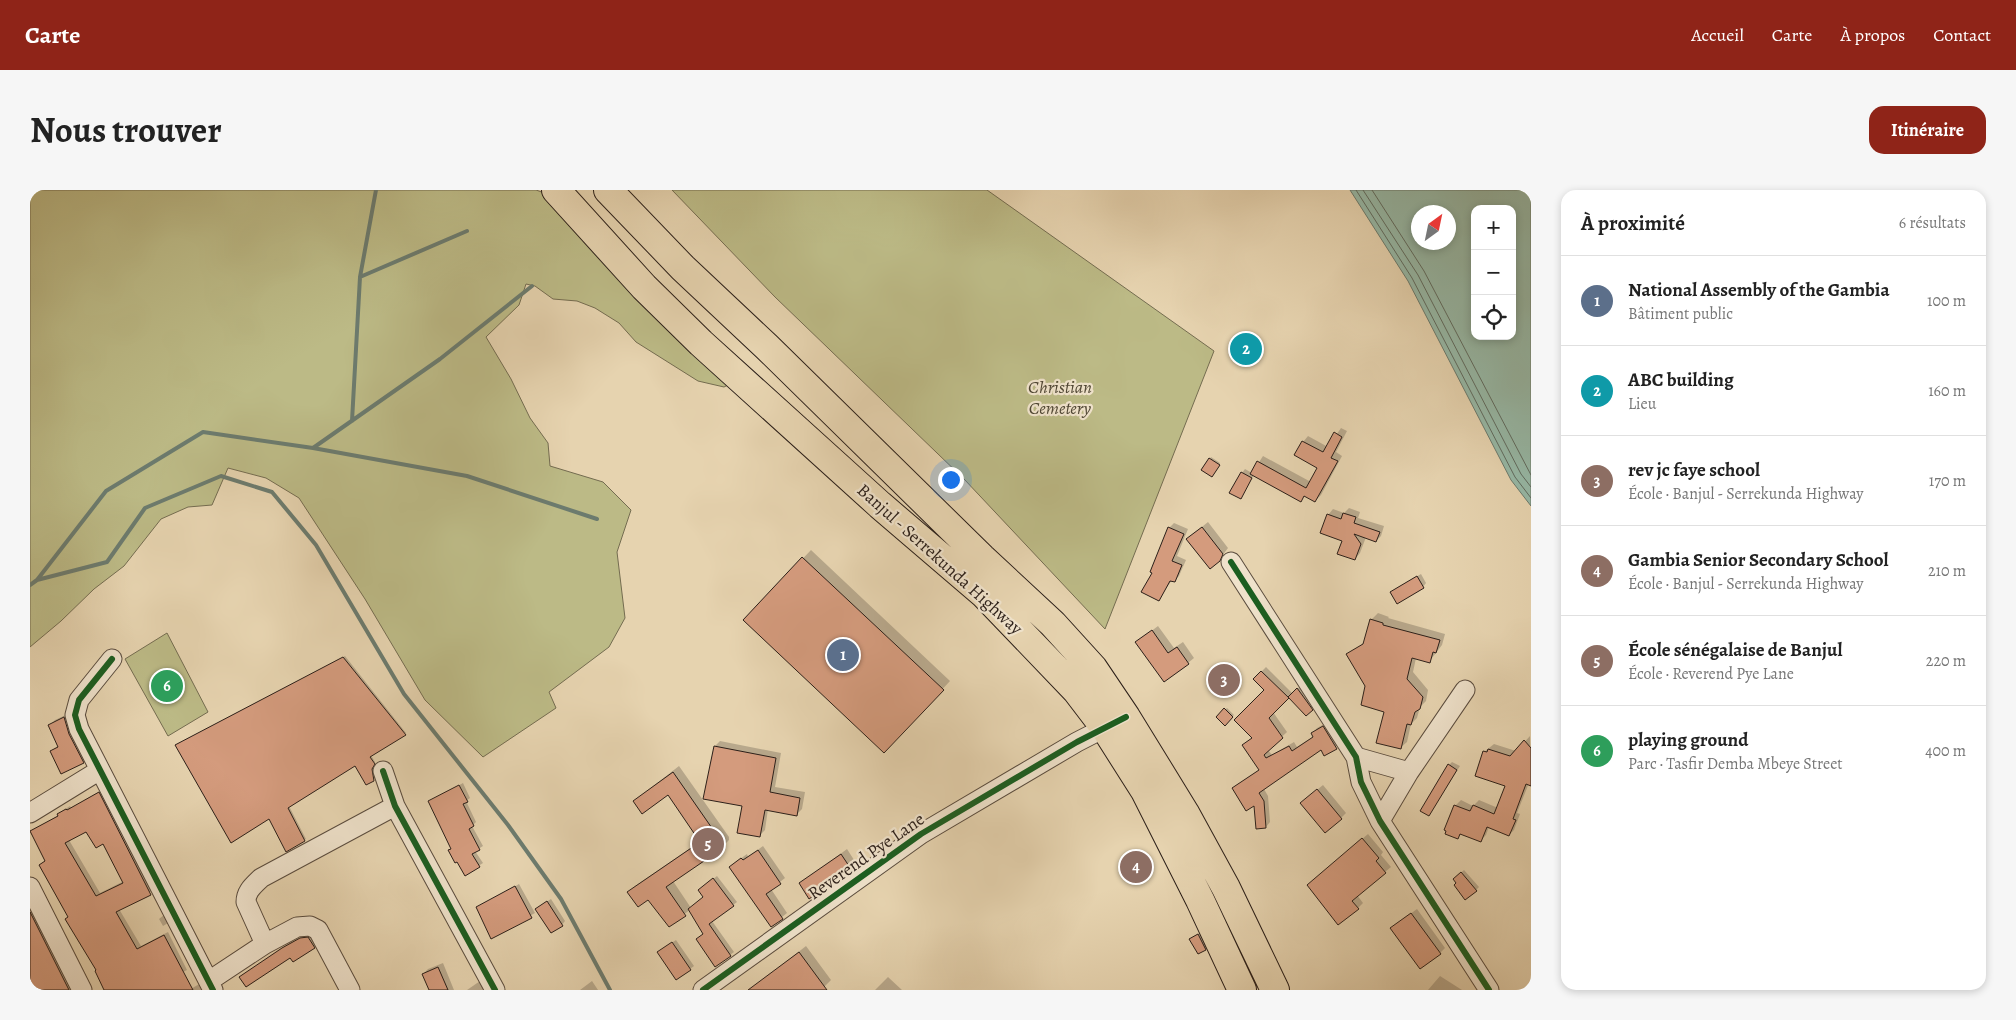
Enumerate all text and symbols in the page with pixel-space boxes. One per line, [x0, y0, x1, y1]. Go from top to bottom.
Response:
text: Carte [25, 19, 80, 51]
text: Accueil [1691, 23, 1744, 47]
text: Carte [1772, 23, 1812, 47]
text: À propos [1840, 23, 1905, 47]
text: Contact [1933, 23, 1991, 47]
text: Nous trouver [30, 106, 222, 154]
button: Itinéraire [1869, 106, 1986, 154]
north arrow [1411, 205, 1456, 250]
map controls [1471, 205, 1516, 340]
button: + [1471, 205, 1516, 250]
text: À proximité [1581, 209, 1685, 237]
text: 6 résultats [1899, 212, 1966, 234]
button: − [1471, 250, 1516, 295]
text: National Assembly of the Gambia [1628, 277, 1890, 303]
text: 1 [1594, 290, 1600, 312]
text: 100 m [1927, 290, 1966, 312]
button: locate [1471, 295, 1516, 340]
text: Bâtiment public [1628, 303, 1733, 325]
pin: 2 [1230, 330, 1262, 368]
text: ABC building [1628, 367, 1734, 393]
park label: Christian Cemetery [1028, 375, 1092, 420]
text: 2 [1593, 380, 1601, 402]
text: 160 m [1928, 380, 1966, 402]
text: Lieu [1628, 393, 1656, 415]
text: rev jc faye school [1628, 457, 1760, 483]
your location [938, 467, 964, 493]
text: 3 [1594, 470, 1600, 492]
text: 170 m [1929, 470, 1966, 492]
street label: Banjul - Serrekunda Highway [852, 478, 1029, 641]
text: École · Banjul - Serrekunda Highway [1628, 483, 1863, 505]
text: Gambia Senior Secondary School [1628, 547, 1889, 573]
text: 4 [1593, 560, 1601, 582]
text: 210 m [1928, 560, 1966, 582]
text: École · Banjul - Serrekunda Highway [1628, 573, 1863, 595]
pin: 1 [827, 636, 859, 674]
text: École sénégalaise de Banjul [1628, 637, 1842, 663]
text: 5 [1594, 650, 1600, 672]
text: 220 m [1926, 650, 1966, 672]
pin: 3 [1208, 661, 1240, 699]
text: École · Reverend Pye Lane [1628, 663, 1794, 685]
pin: 6 [151, 667, 183, 705]
text: playing ground [1628, 727, 1749, 753]
text: 6 [1593, 740, 1601, 762]
text: 400 m [1925, 740, 1966, 762]
text: Parc · Tasfir Demba Mbeye Street [1628, 753, 1843, 775]
street label: Reverend Pye Lane [803, 807, 929, 905]
pin: 5 [692, 825, 724, 863]
pin: 4 [1120, 848, 1152, 886]

